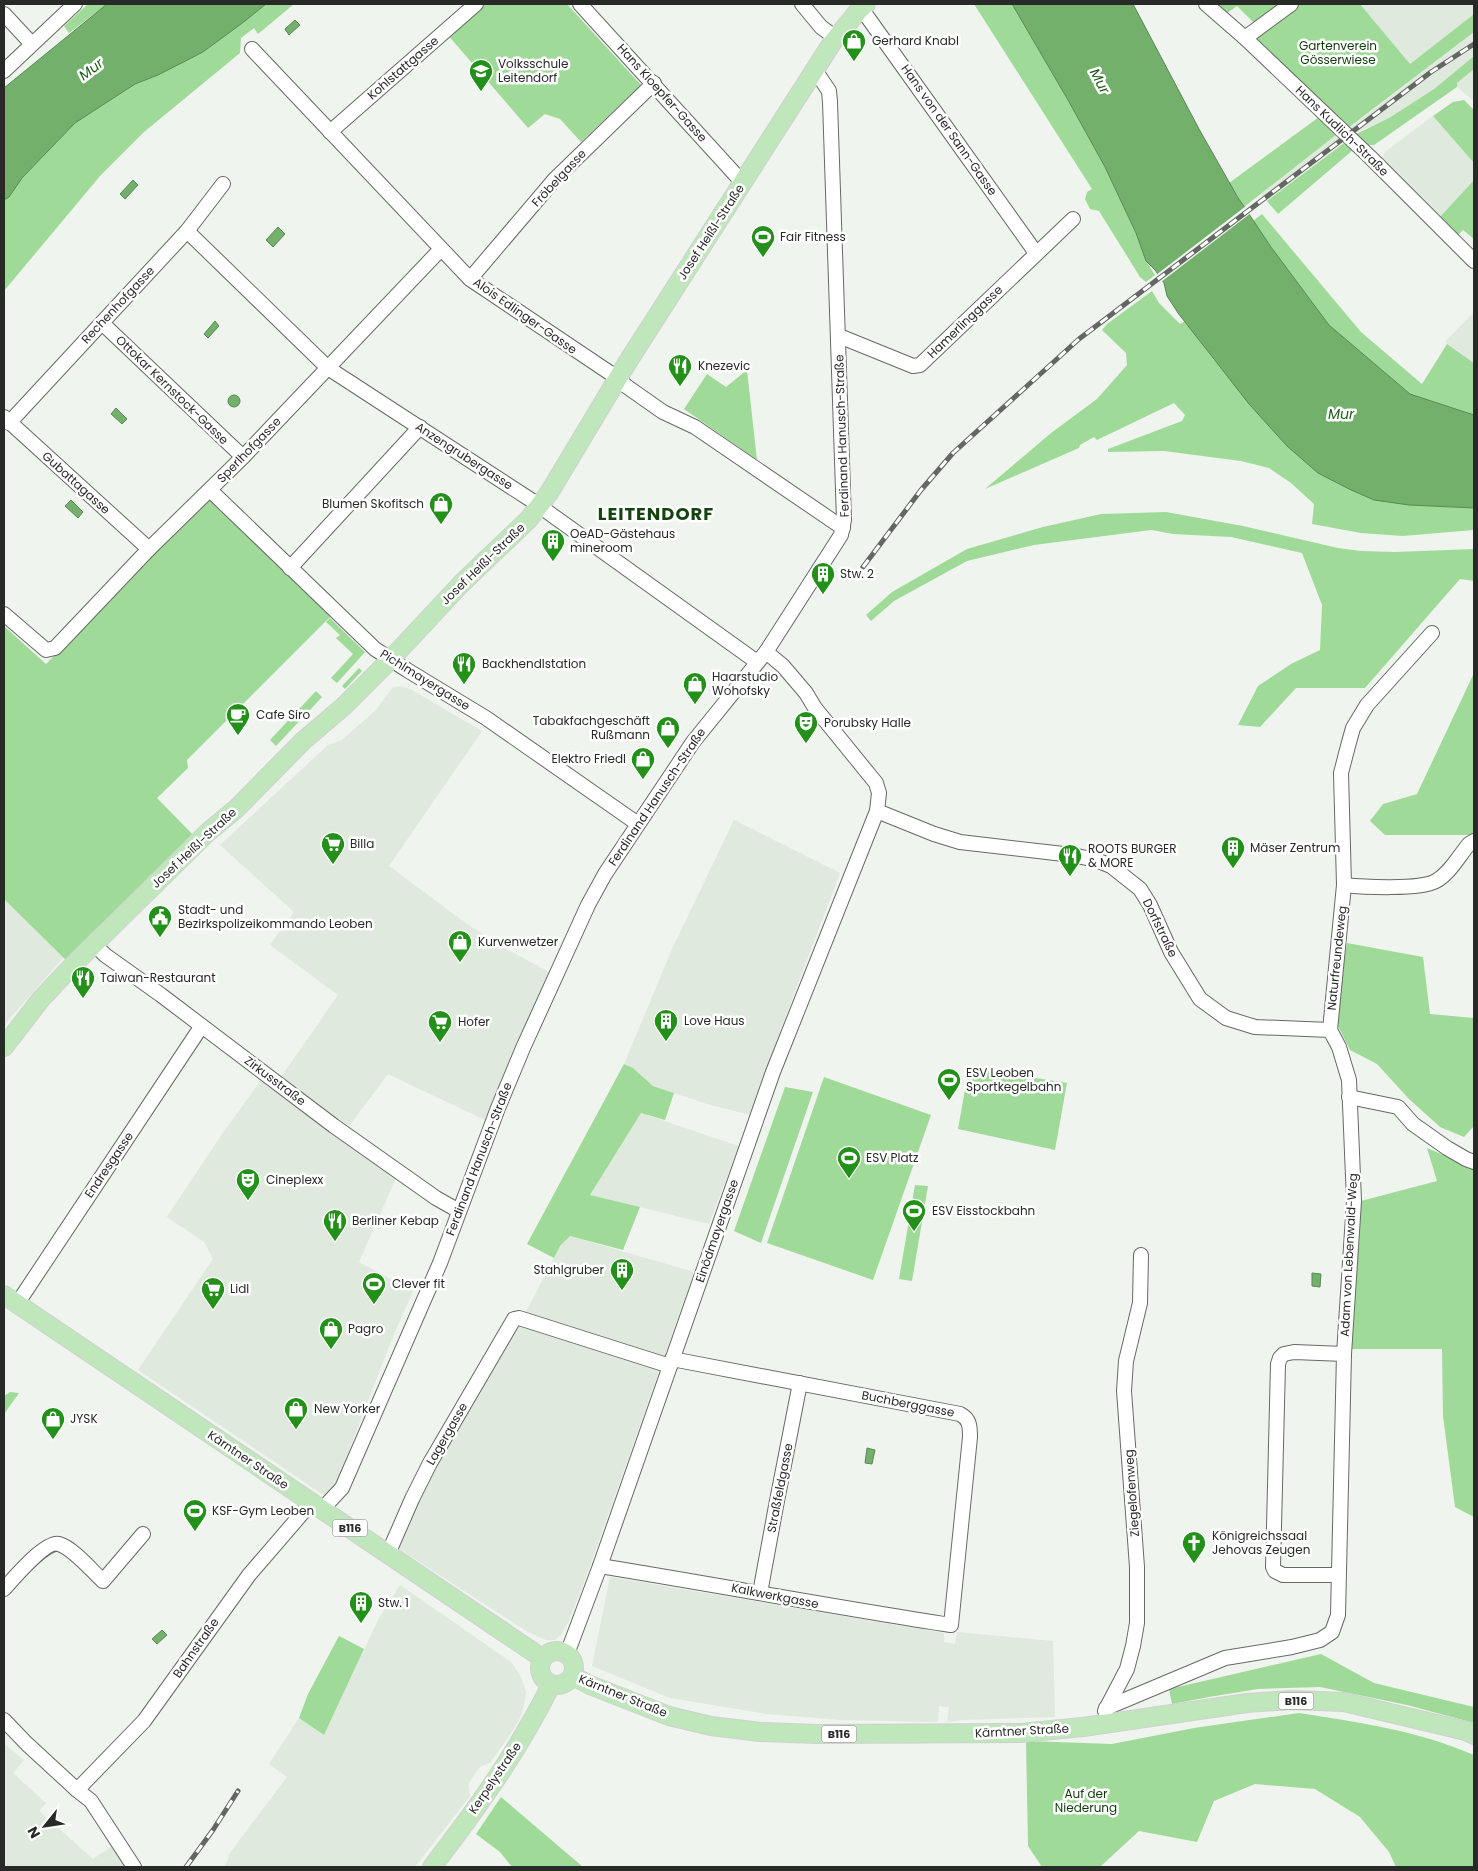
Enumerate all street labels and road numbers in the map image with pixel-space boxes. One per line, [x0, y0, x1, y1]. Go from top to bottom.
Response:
street label: Kohlstattgasse [363, 32, 442, 103]
street label: Hans Kloepfer-Gasse [614, 40, 711, 145]
street label: Hans von der Sann-Gasse [898, 61, 1001, 199]
street label: Hans Kudlich-Straße [1292, 82, 1393, 180]
street label: Fröbelgasse [528, 145, 590, 210]
street label: Josef Heißl-Straße [673, 181, 748, 283]
street label: Rechenhofgasse [77, 262, 158, 347]
street label: Alois Edlinger-Gasse [470, 273, 581, 358]
street label: Hamerlinggasse [923, 281, 1006, 362]
street label: Ottokar Kernstock-Gasse [112, 331, 232, 448]
street label: Ferdinand Hanusch-Straße [830, 354, 853, 518]
street label: Sperlhofgasse [213, 413, 284, 486]
street label: Anzengrubergasse [412, 418, 516, 493]
street label: Gubattagasse [39, 447, 114, 518]
street label: Josef Heißl-Straße [437, 519, 528, 608]
street label: Pichlmayergasse [377, 645, 474, 714]
street label: Ferdinand Hanusch-Straße [604, 724, 709, 869]
street label: Josef Heißl-Straße [147, 804, 240, 892]
street label: Dorfstraße [1139, 896, 1182, 960]
street label: Naturfreundeweg [1323, 905, 1350, 1011]
street label: Zirkusstraße [241, 1052, 310, 1109]
street label: Ferdinand Hanusch-Straße [441, 1080, 516, 1238]
street label: Endresgasse [80, 1128, 137, 1201]
street label: Adam von Lebenwald-Weg [1336, 1173, 1361, 1337]
street label: Einödmayergasse [691, 1177, 742, 1285]
street label: Buchberggasse [860, 1386, 956, 1421]
street label: Lagergasse [422, 1399, 471, 1468]
street label: Kärntner Straße [204, 1426, 292, 1493]
street label: Straßfeldgasse [762, 1442, 797, 1534]
street label: Ziegelofenweg [1120, 1449, 1143, 1537]
road number: B116 [332, 1520, 368, 1536]
street label: Kalkwerkgasse [730, 1579, 820, 1612]
street label: Bahnstraße [169, 1614, 223, 1681]
street label: Kärntner Straße [576, 1670, 670, 1721]
road number: B116 [1278, 1692, 1314, 1710]
street label: Kärntner Straße [974, 1720, 1069, 1741]
road number: B116 [822, 1726, 856, 1742]
street label: Kerpelystraße [464, 1738, 525, 1817]

